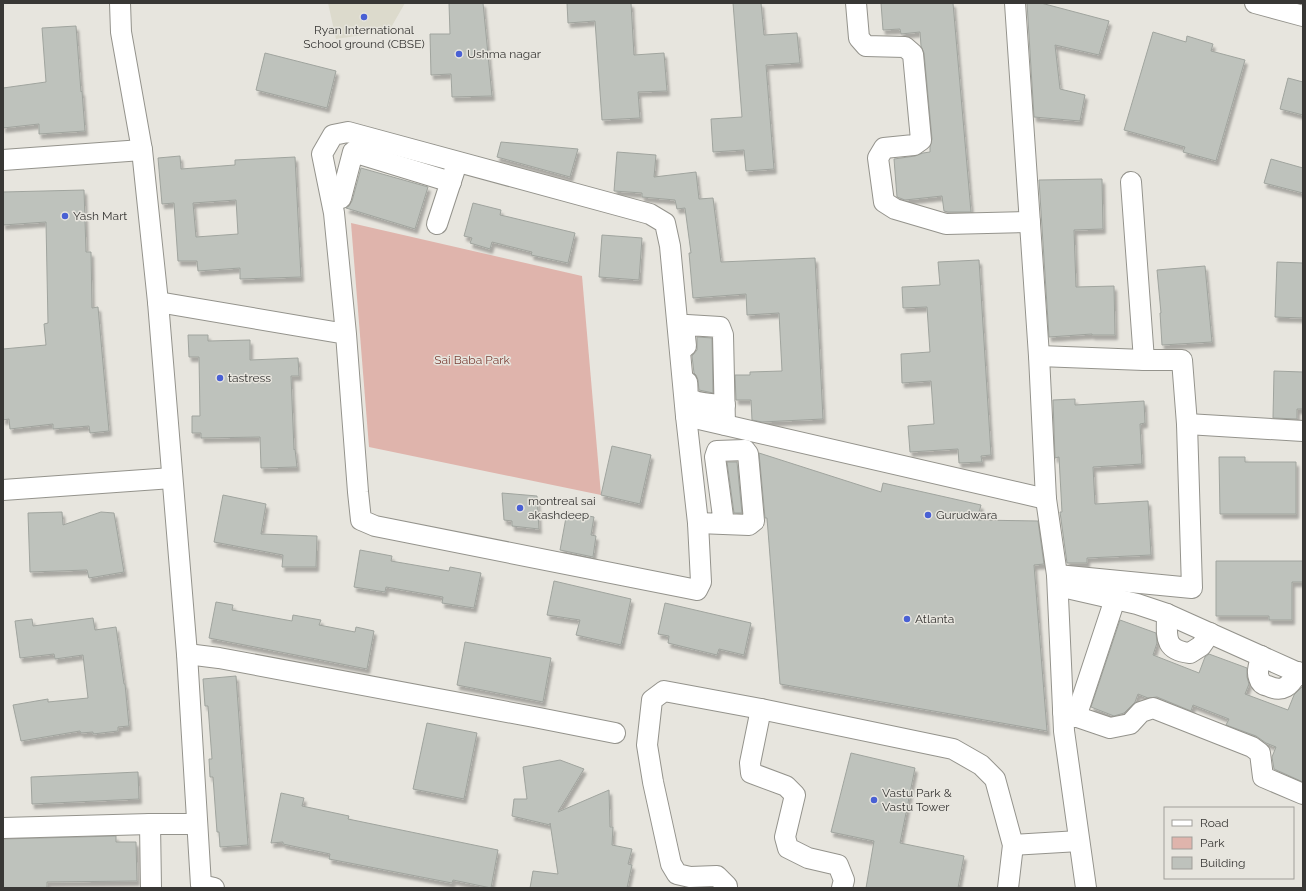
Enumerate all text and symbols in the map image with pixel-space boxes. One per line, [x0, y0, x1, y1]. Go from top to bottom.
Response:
marker: Ryan International School ground (CBSE) [359, 12, 369, 22]
place label: Ryan International School ground (CBSE) [303, 23, 425, 51]
place label: Ushma nagar [467, 47, 542, 61]
marker: Ushma nagar [454, 49, 464, 59]
place label: Yash Mart [73, 209, 127, 223]
marker: Yash Mart [60, 211, 70, 221]
park label: Sai Baba Park [434, 353, 510, 367]
place label: tastress [228, 371, 271, 385]
marker: tastress [215, 373, 225, 383]
place label: montreal sai akashdeep [528, 494, 596, 522]
marker: montreal sai akashdeep [515, 503, 525, 513]
place label: Gurudwara [936, 508, 997, 522]
marker: Gurudwara [923, 510, 933, 520]
place label: Atlanta [915, 612, 954, 626]
marker: Atlanta [902, 614, 912, 624]
place label: Vastu Park & Vastu Tower [882, 786, 952, 814]
marker: Vastu Park & Vastu Tower [869, 795, 879, 805]
legend [1164, 807, 1294, 879]
text: Road [1200, 816, 1229, 830]
text: Park [1200, 836, 1225, 850]
text: Building [1200, 856, 1246, 870]

